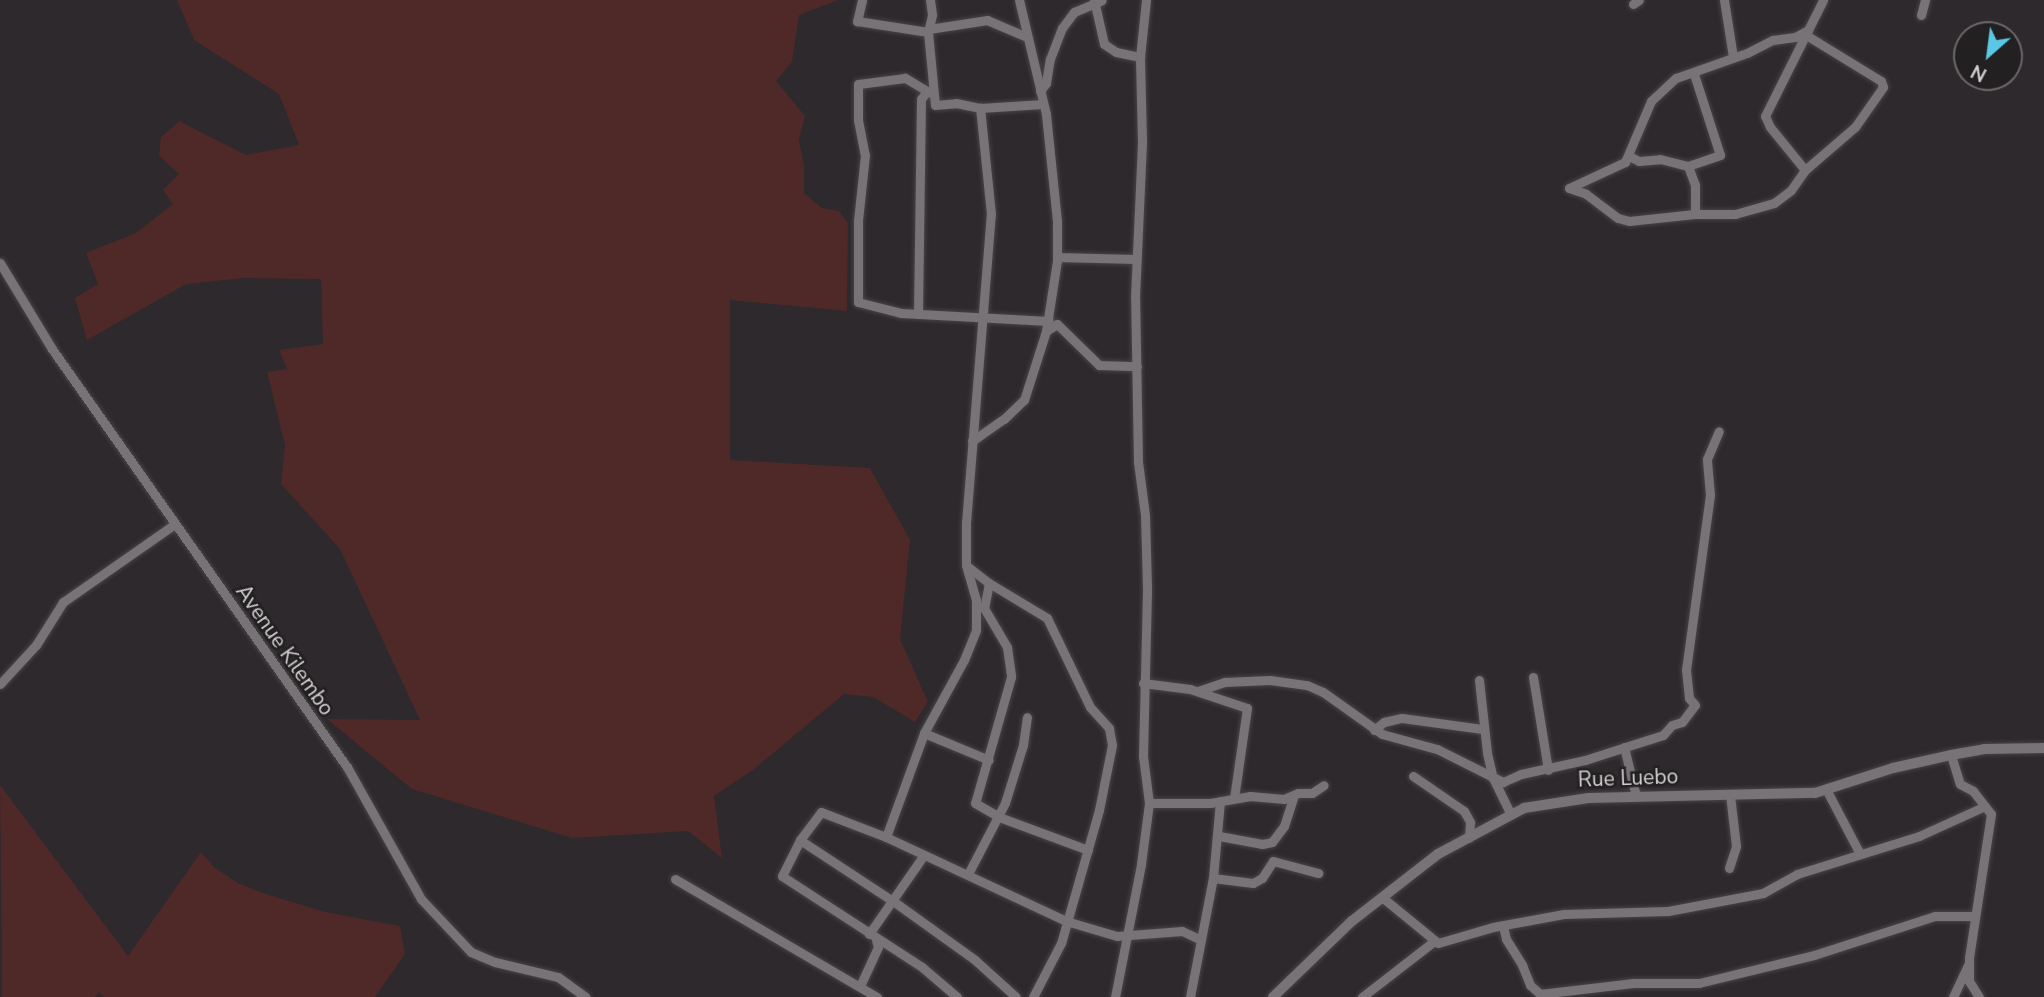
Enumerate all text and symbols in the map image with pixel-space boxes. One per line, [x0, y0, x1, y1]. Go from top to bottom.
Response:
north arrow [1953, 21, 2023, 91]
text: N [1967, 58, 1991, 88]
street label: Avenue Kilembo [231, 580, 339, 720]
street label: Rue Luebo [1577, 764, 1679, 792]

